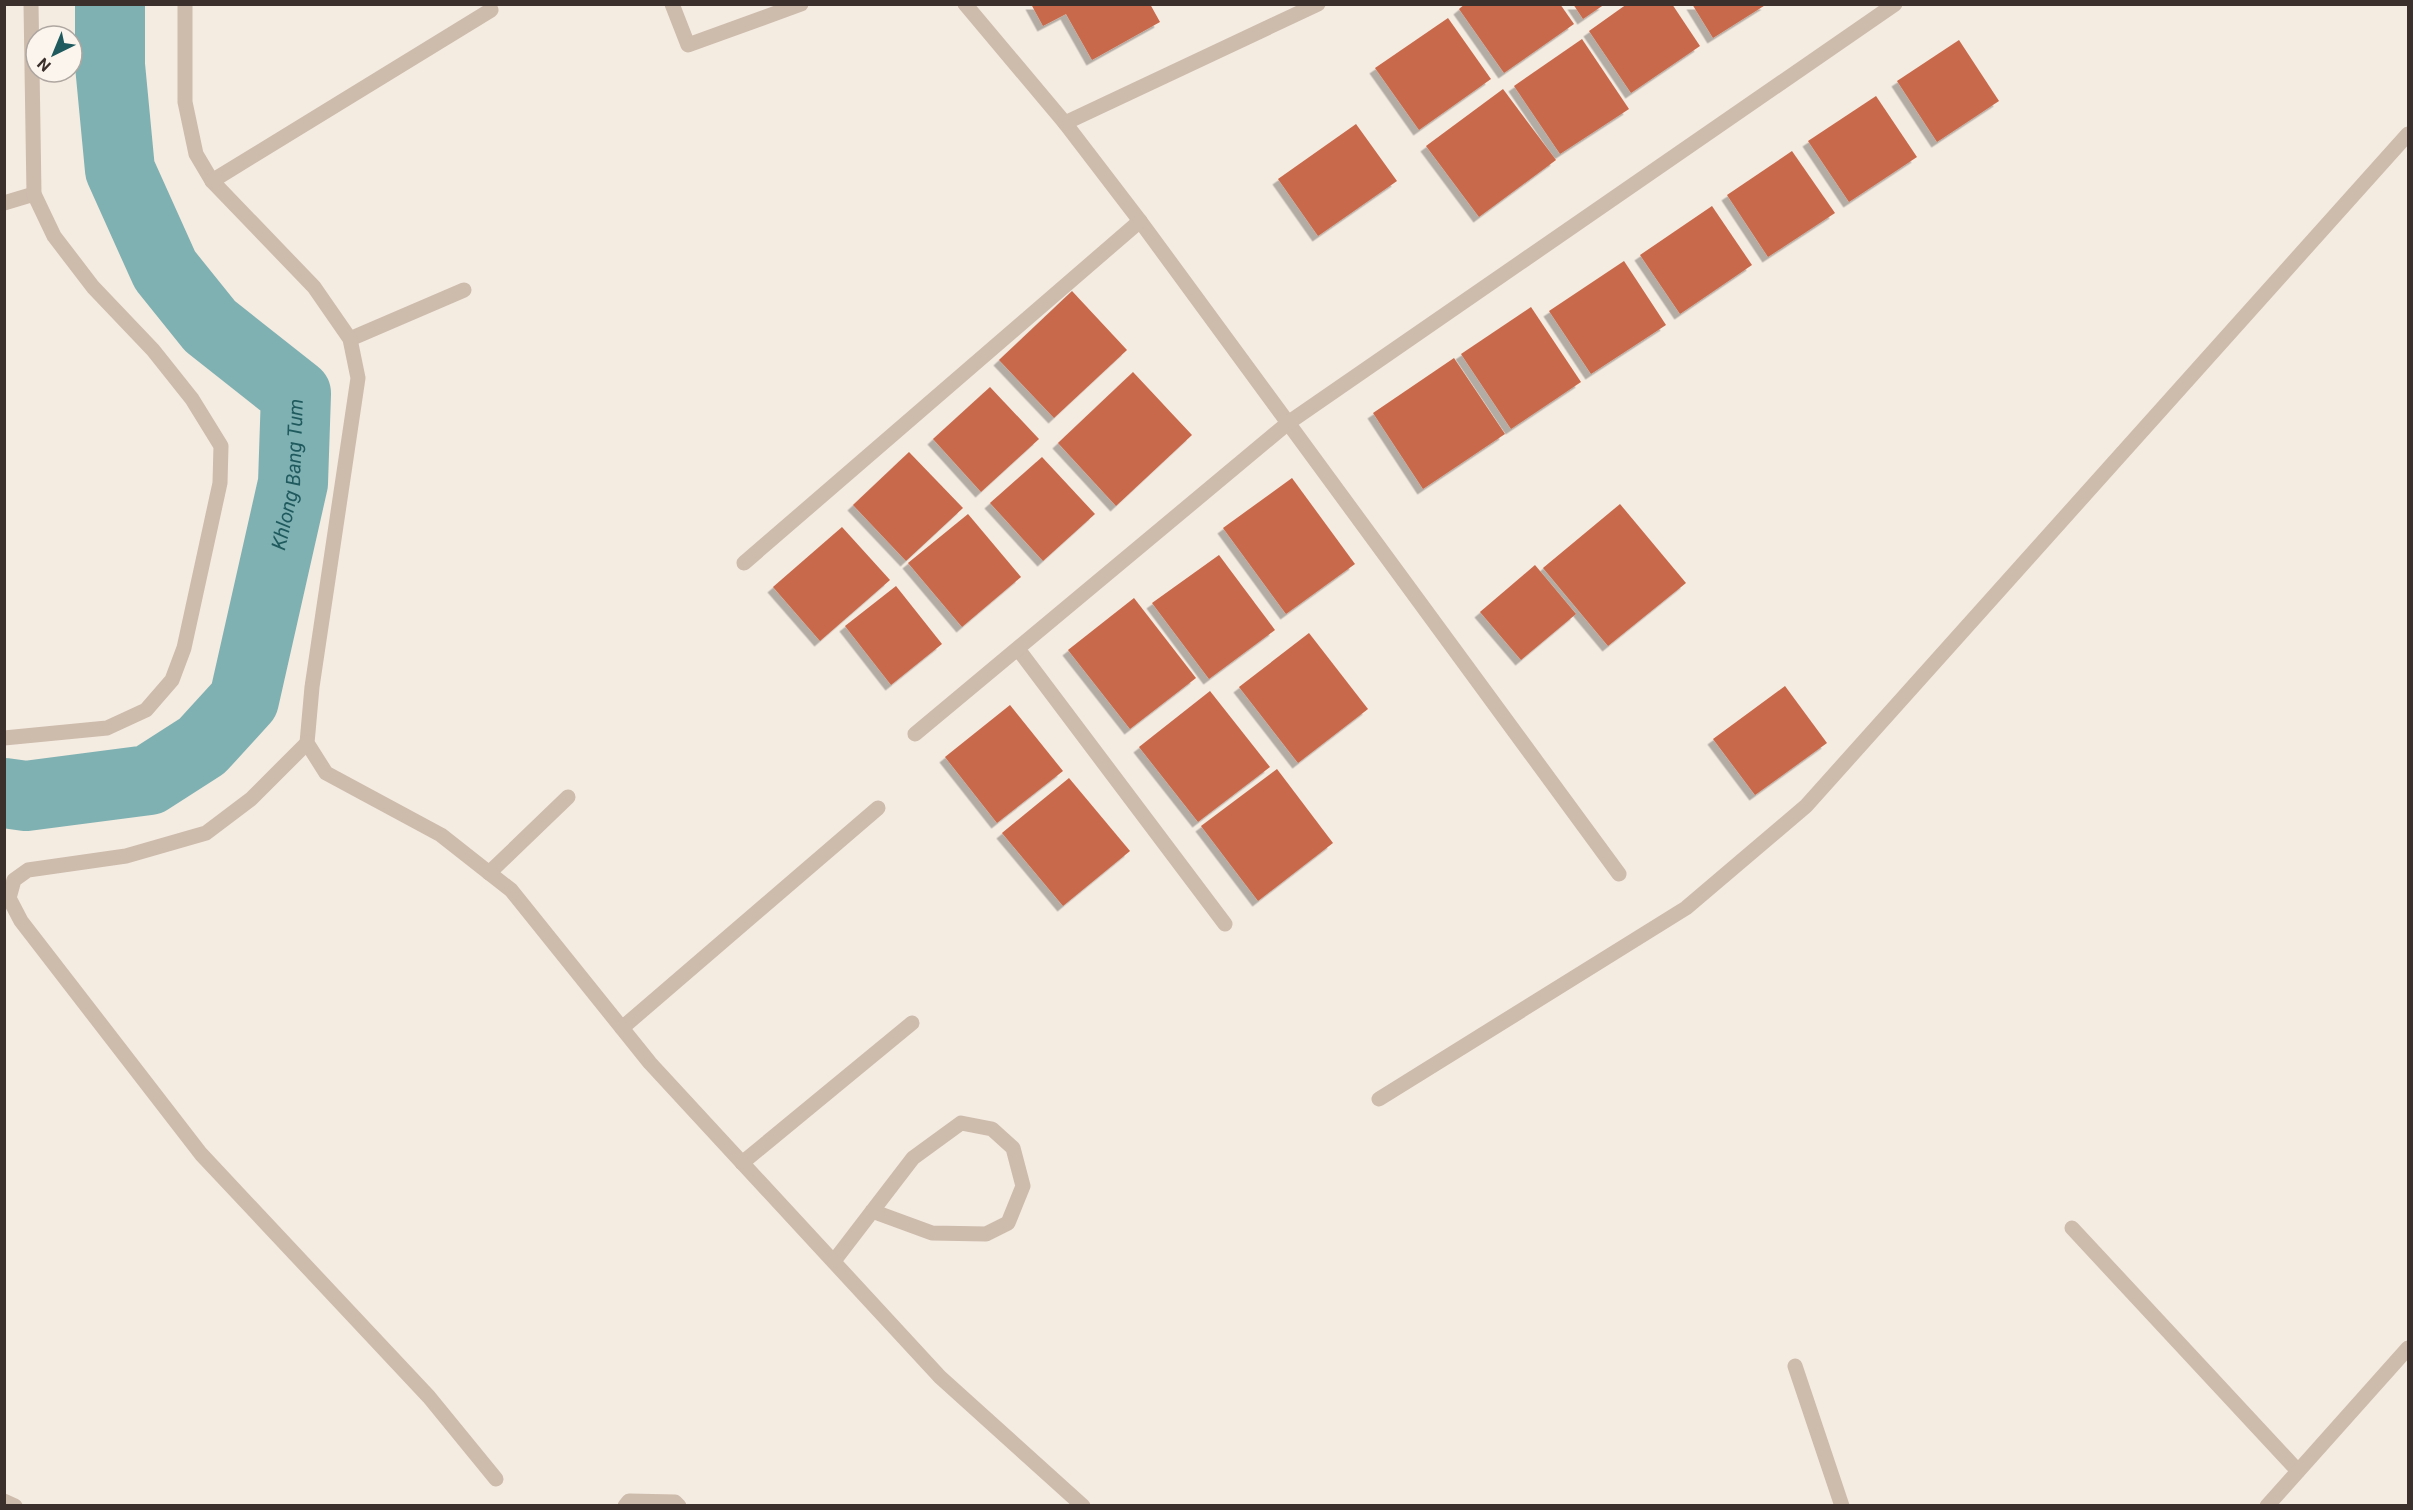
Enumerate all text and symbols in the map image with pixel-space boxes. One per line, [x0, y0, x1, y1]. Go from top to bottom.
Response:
north arrow [24, 24, 84, 84]
text: N [34, 54, 55, 75]
water label: Khlong Bang Tum [266, 398, 308, 552]

